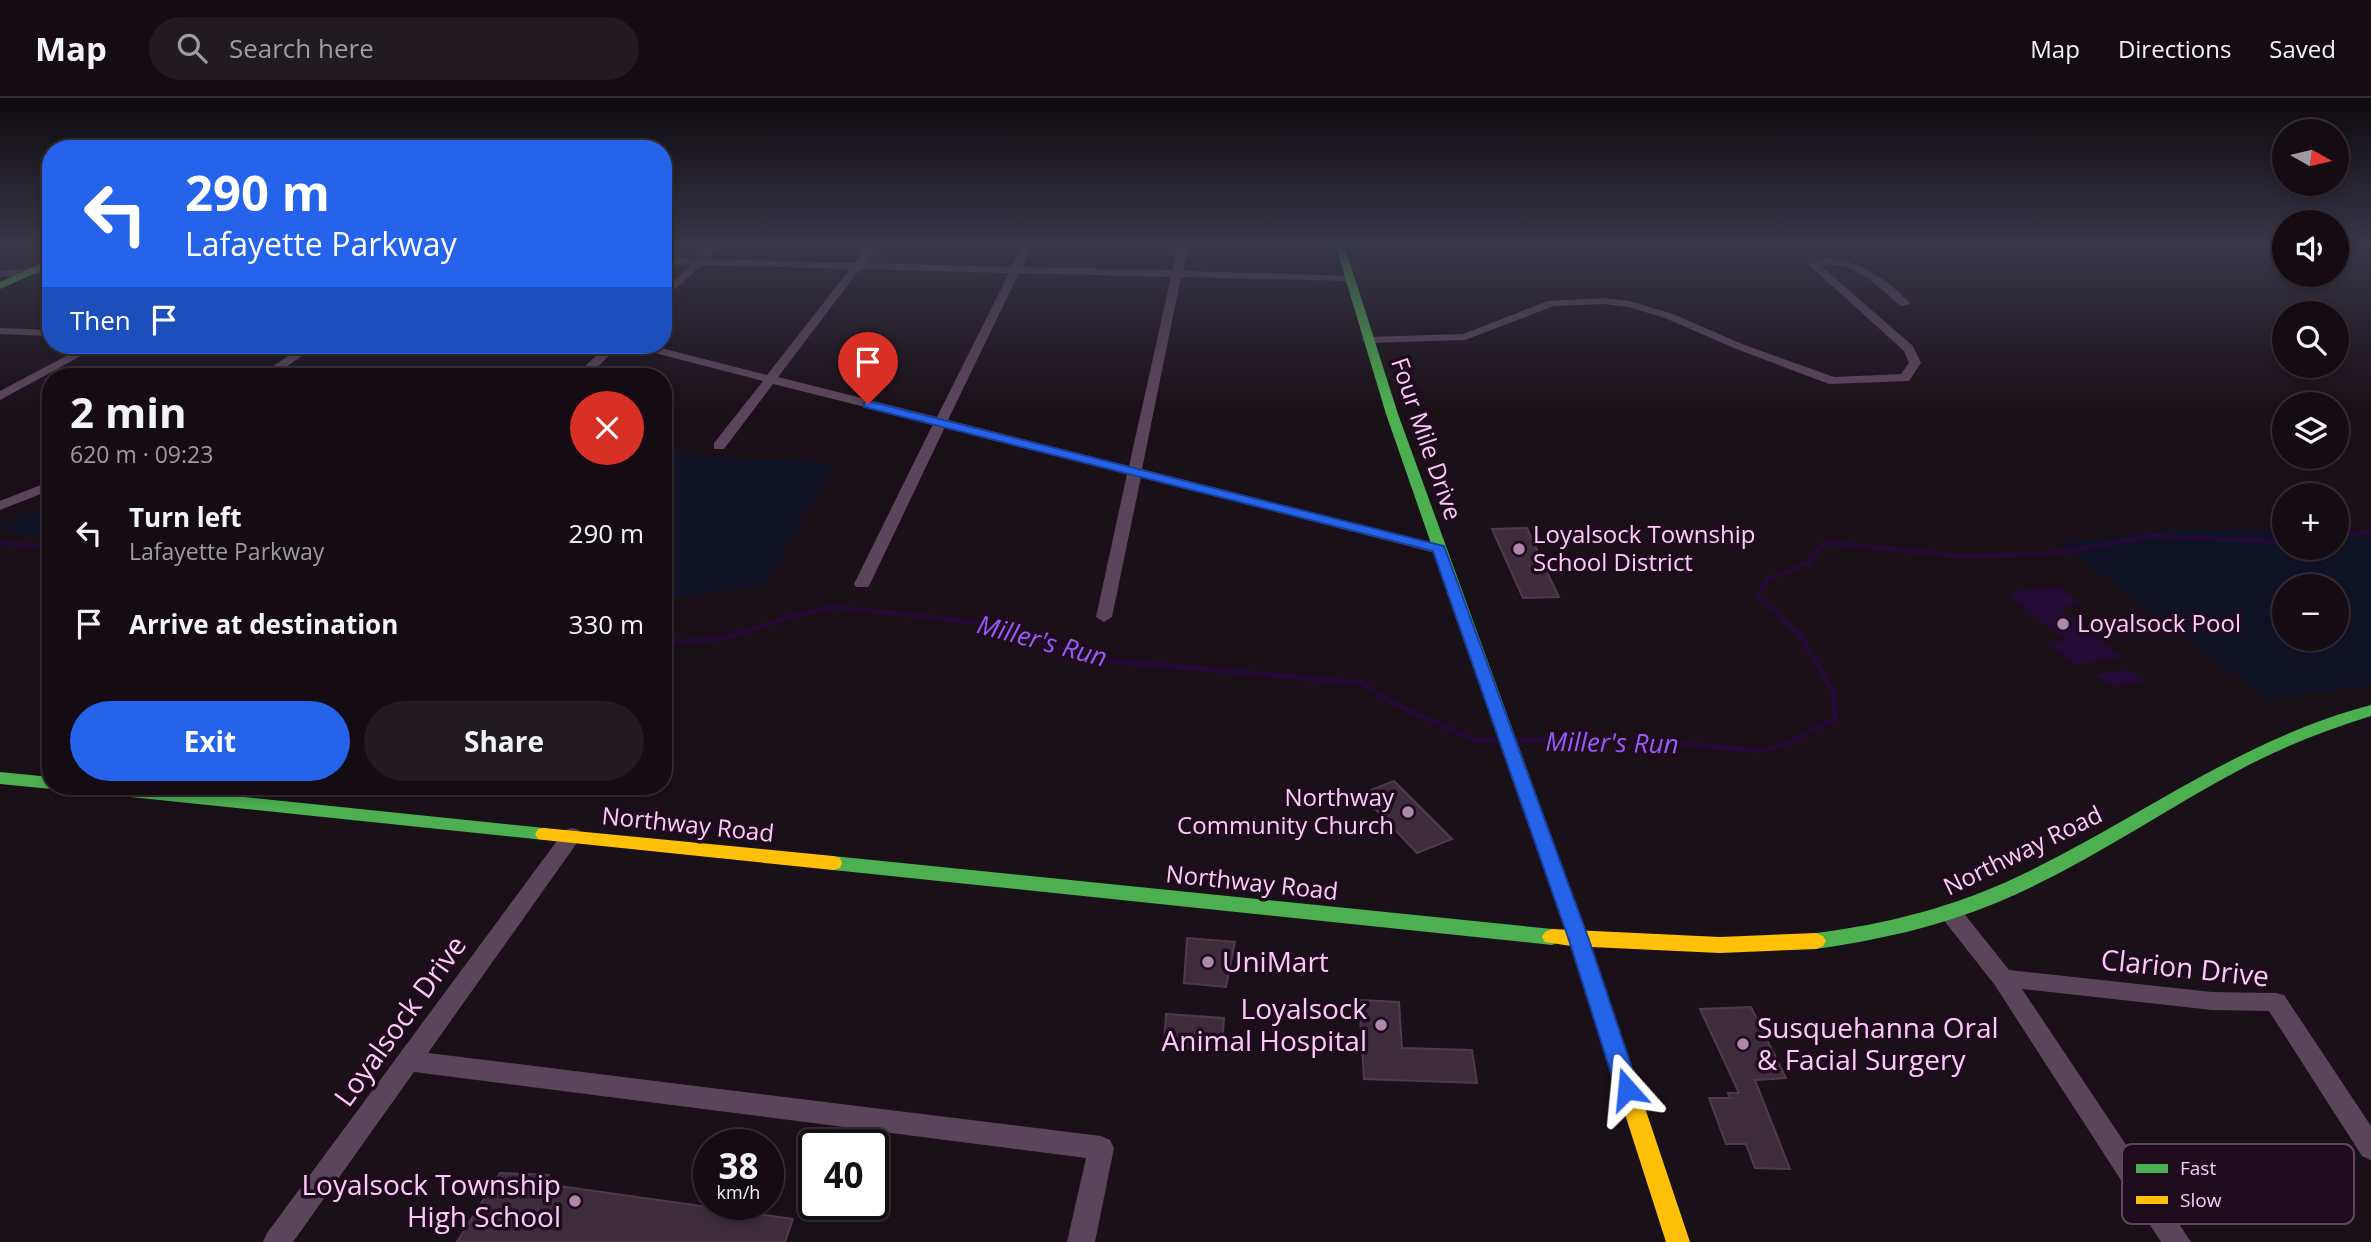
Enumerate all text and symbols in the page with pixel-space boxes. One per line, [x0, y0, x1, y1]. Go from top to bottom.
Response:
search box [149, 17, 639, 80]
text: Map [35, 26, 107, 71]
icon: search [173, 29, 211, 67]
text: Search here [229, 30, 374, 66]
text: Map [2030, 32, 2080, 65]
text: Directions [2118, 32, 2231, 65]
text: Saved [2269, 32, 2336, 65]
north arrow [2272, 119, 2348, 196]
map controls [2272, 119, 2349, 651]
text: 290 m [185, 159, 330, 225]
icon: left [70, 168, 161, 259]
button: sound [2272, 210, 2349, 287]
text: Lafayette Parkway [185, 222, 457, 265]
icon: arrive [145, 301, 183, 339]
button: search [2272, 301, 2349, 378]
text: Then [70, 302, 131, 338]
pin [838, 332, 898, 404]
icon: arrive [849, 343, 887, 381]
street label: Four Mile Drive [1384, 353, 1471, 524]
text: 2 min [70, 383, 187, 440]
button: close [570, 391, 644, 465]
button: layers [2272, 392, 2349, 469]
text: 620 m · 09:23 [70, 438, 213, 470]
button: + [2272, 483, 2349, 560]
text: Turn left [129, 499, 241, 535]
icon: left [70, 514, 108, 552]
text: 290 m [569, 515, 644, 551]
place label: Loyalsock Township School District [1533, 517, 1755, 578]
text: Lafayette Parkway [129, 535, 324, 567]
marker: Loyalsock Township School District [1511, 541, 1527, 557]
button: − [2272, 574, 2349, 651]
icon: arrive [70, 605, 108, 643]
water label: Miller's Run [973, 605, 1111, 675]
text: Arrive at destination [129, 606, 398, 642]
text: 330 m [569, 606, 644, 642]
place label: Loyalsock Pool [2077, 606, 2241, 639]
marker: Loyalsock Pool [2055, 616, 2071, 632]
button: Exit [70, 701, 350, 781]
button: Share [364, 701, 644, 781]
water label: Miller's Run [1545, 723, 1679, 761]
place label: Northway Community Church [1177, 780, 1395, 841]
street label: Northway Road [1937, 797, 2107, 902]
street label: Northway Road [600, 798, 776, 849]
marker: Northway Community Church [1400, 804, 1416, 820]
street label: Northway Road [1164, 856, 1340, 907]
street label: Loyalsock Drive [324, 927, 474, 1113]
street label: Clarion Drive [2099, 939, 2271, 995]
place label: UniMart [1222, 942, 1329, 980]
marker: UniMart [1200, 954, 1216, 970]
place label: Loyalsock Animal Hospital [1162, 989, 1367, 1059]
place label: Susquehanna Oral & Facial Surgery [1757, 1008, 1999, 1078]
marker: Loyalsock Animal Hospital [1373, 1017, 1389, 1033]
marker: Susquehanna Oral & Facial Surgery [1735, 1036, 1751, 1052]
position arrow [1590, 1052, 1664, 1126]
speed limit sign: 40 [798, 1129, 889, 1220]
text: 38 [718, 1142, 759, 1189]
legend [2122, 1144, 2354, 1224]
text: Fast [2180, 1155, 2216, 1181]
place label: Loyalsock Township High School [301, 1165, 561, 1235]
text: km/h [717, 1180, 760, 1204]
text: Slow [2180, 1187, 2222, 1213]
marker: Loyalsock Township High School [567, 1193, 583, 1209]

